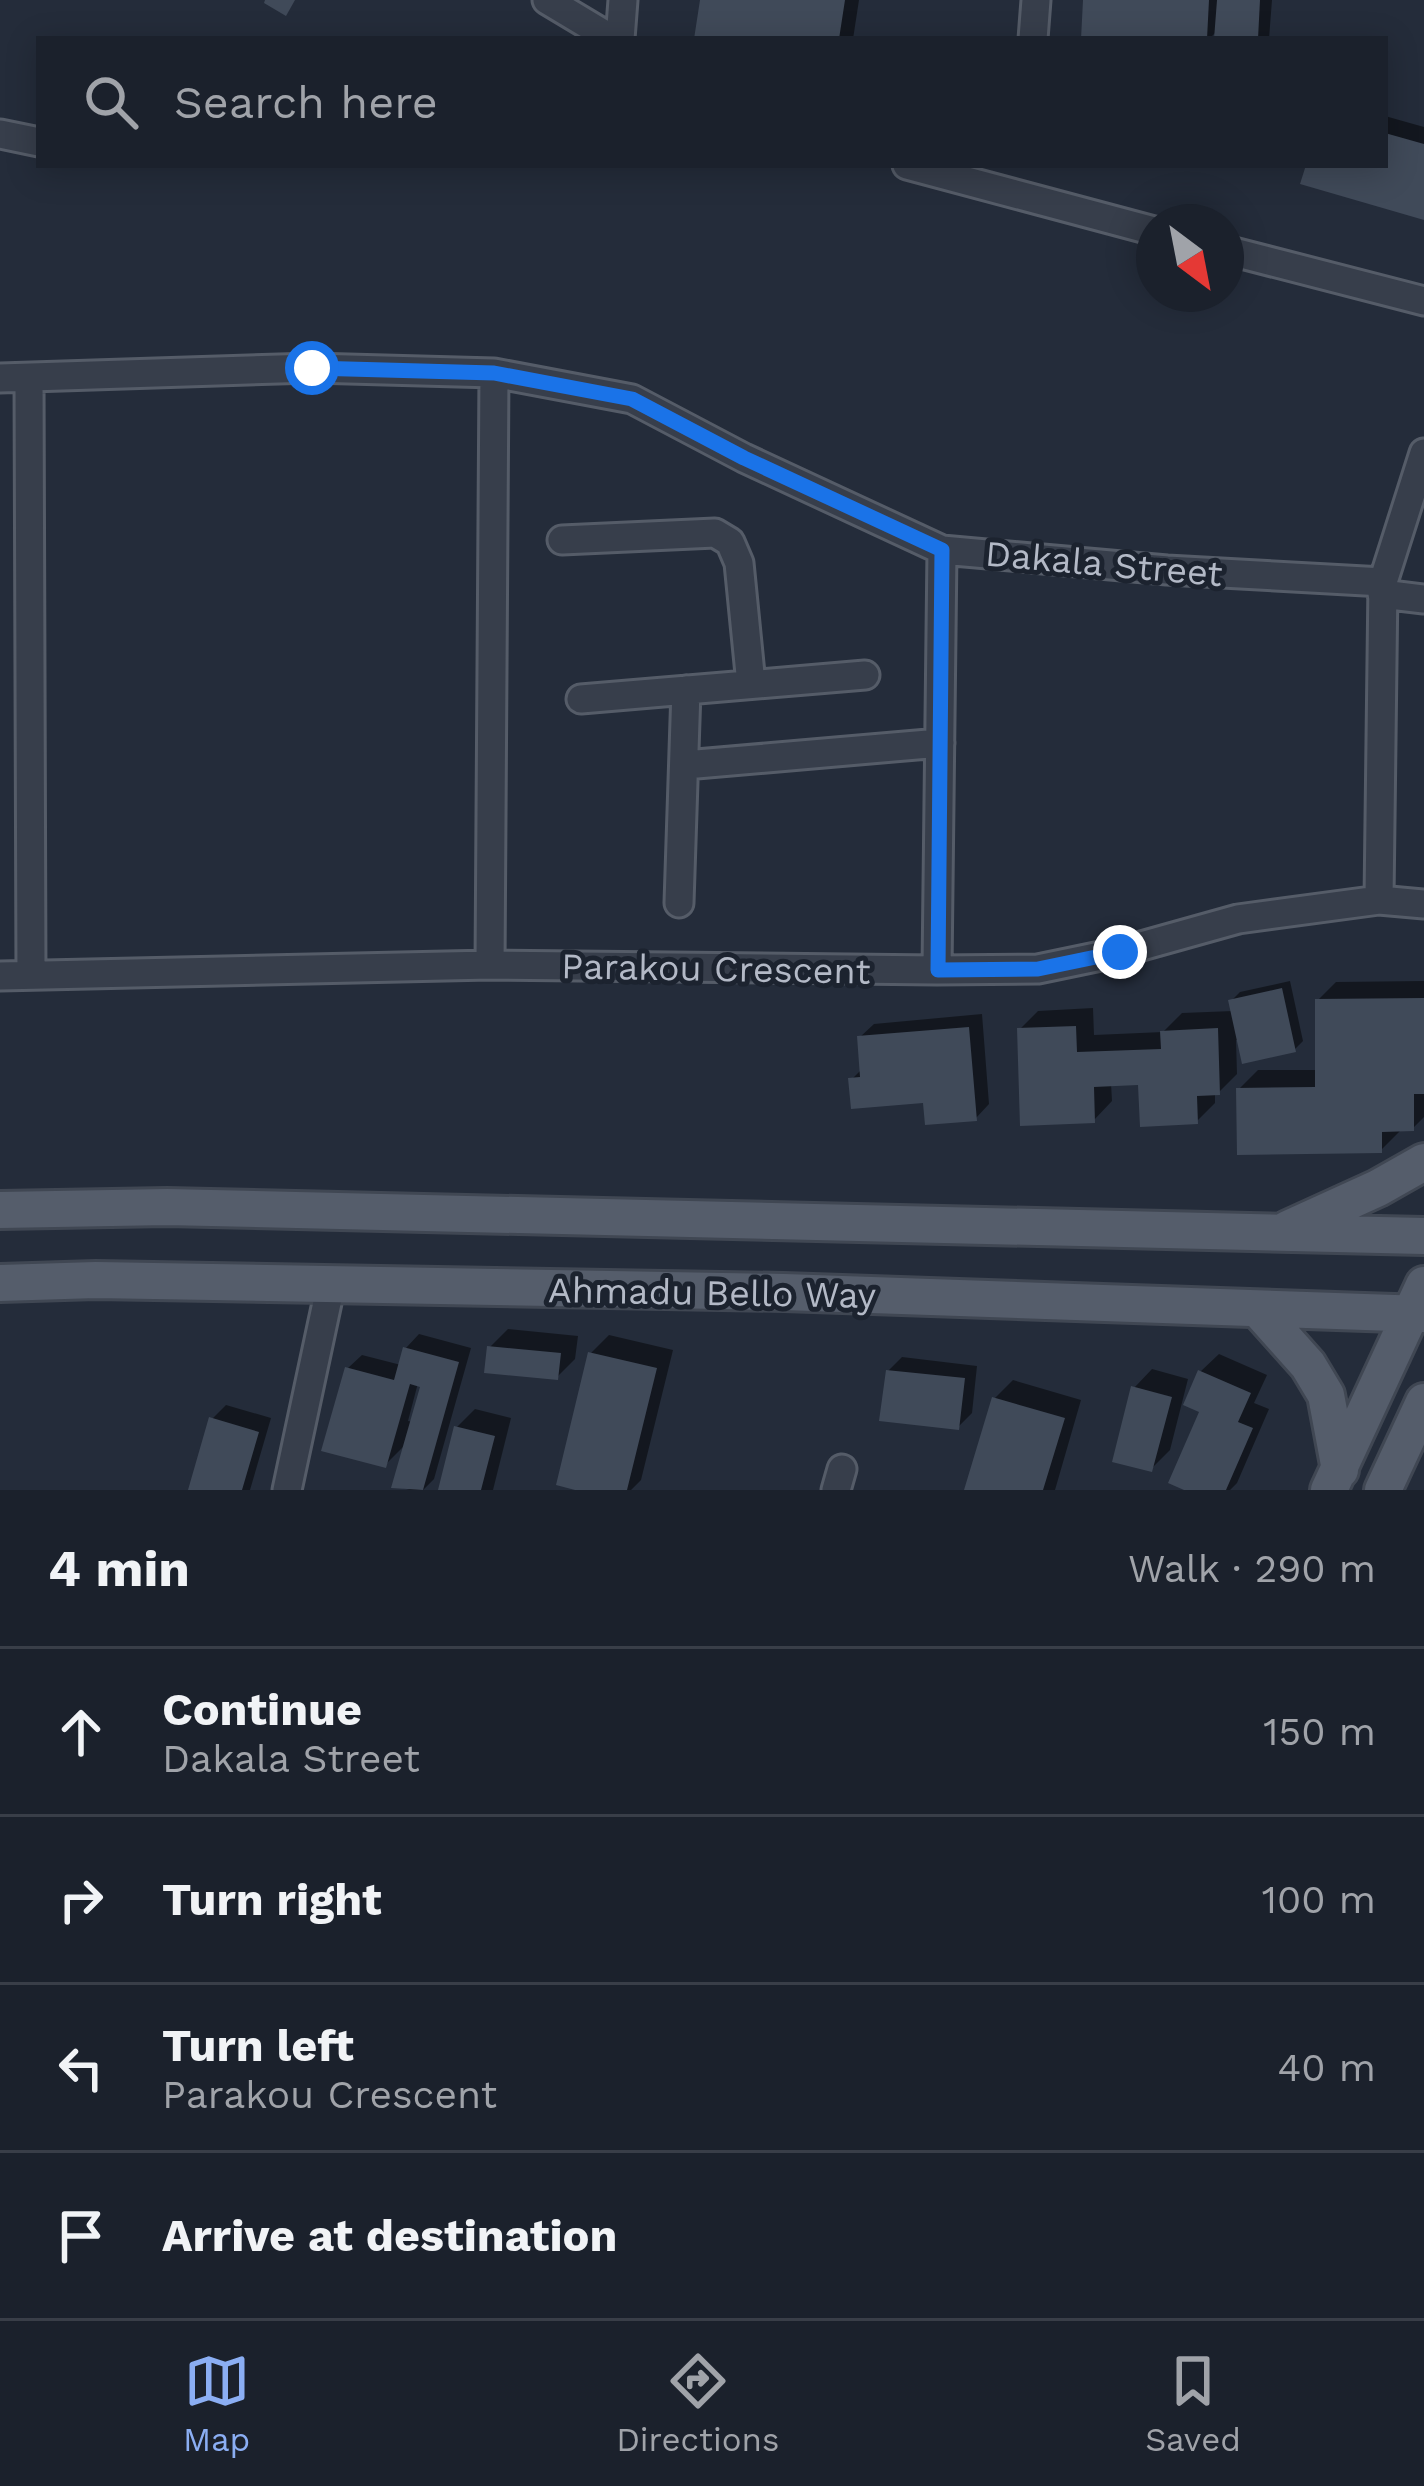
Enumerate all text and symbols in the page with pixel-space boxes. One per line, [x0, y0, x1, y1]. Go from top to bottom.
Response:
search box [36, 36, 1388, 168]
icon: search [78, 69, 144, 135]
text: Search here [174, 76, 438, 129]
north arrow [1136, 204, 1244, 312]
route start [285, 341, 339, 395]
street label: Dakala Street [984, 533, 1224, 595]
route end [1093, 925, 1147, 979]
street label: Parakou Crescent [561, 945, 871, 993]
street label: Ahmadu Bello Way [548, 1269, 877, 1317]
text: 4 min [48, 1539, 190, 1598]
text: Walk · 290 m [1128, 1546, 1376, 1591]
text: Continue [162, 1683, 362, 1736]
icon: ahead [48, 1699, 114, 1765]
text: 150 m [1263, 1709, 1376, 1754]
text: Dakala Street [162, 1736, 420, 1781]
icon: right [48, 1867, 114, 1933]
text: Turn right [162, 1873, 382, 1926]
text: 100 m [1262, 1877, 1376, 1922]
text: Turn left [162, 2019, 354, 2072]
icon: left [48, 2035, 114, 2101]
text: 40 m [1277, 2045, 1376, 2090]
text: Parakou Crescent [162, 2072, 497, 2117]
icon: arrive [48, 2203, 114, 2269]
text: Arrive at destination [162, 2209, 617, 2262]
tab: Map [183, 2348, 250, 2459]
tab: Directions [616, 2348, 779, 2459]
tab: Saved [1145, 2348, 1241, 2459]

